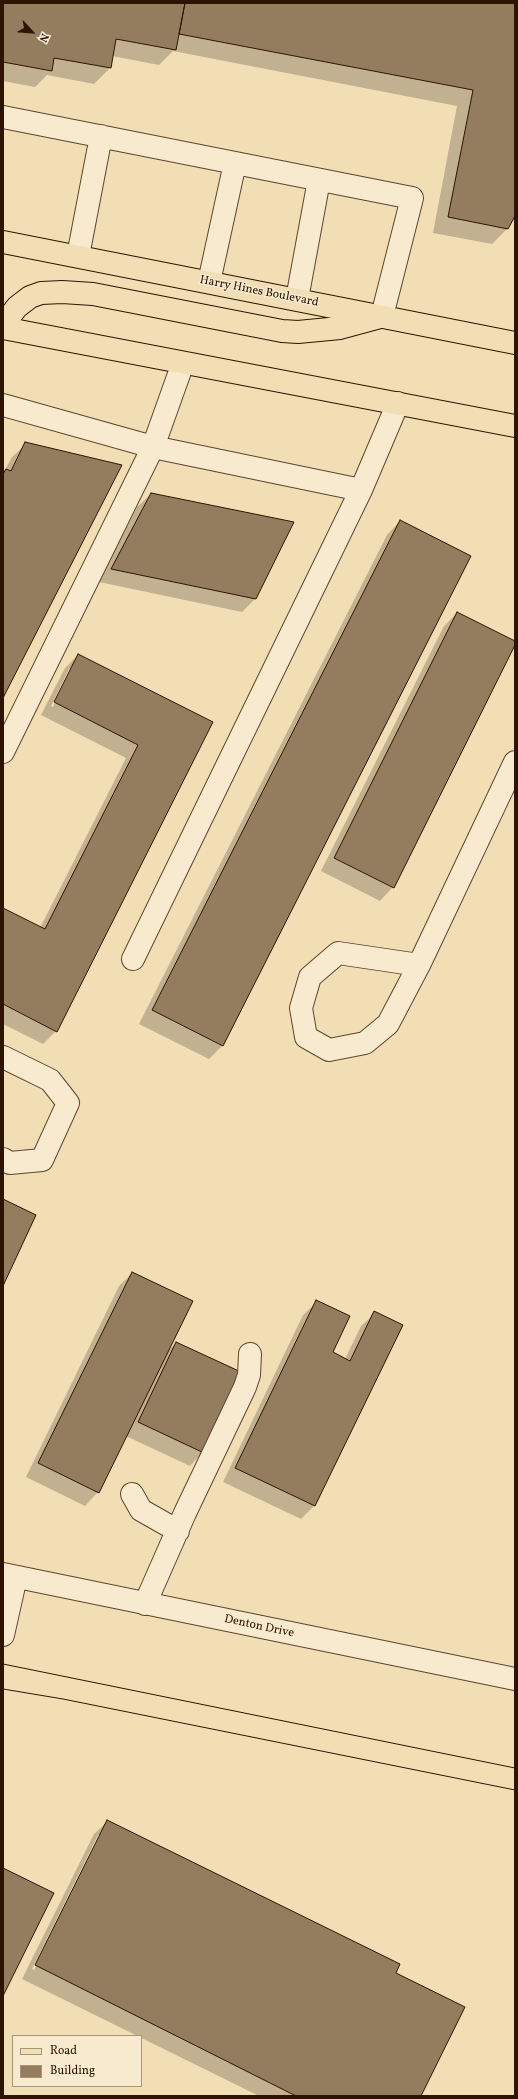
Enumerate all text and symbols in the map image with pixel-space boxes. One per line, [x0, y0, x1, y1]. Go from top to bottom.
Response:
north arrow [12, 12, 52, 52]
text: N [35, 31, 52, 44]
street label: Harry Hines Boulevard [198, 273, 320, 311]
street label: Denton Drive [223, 1613, 295, 1641]
legend [12, 2035, 142, 2087]
text: Road [50, 2043, 77, 2059]
text: Building [50, 2063, 95, 2079]

